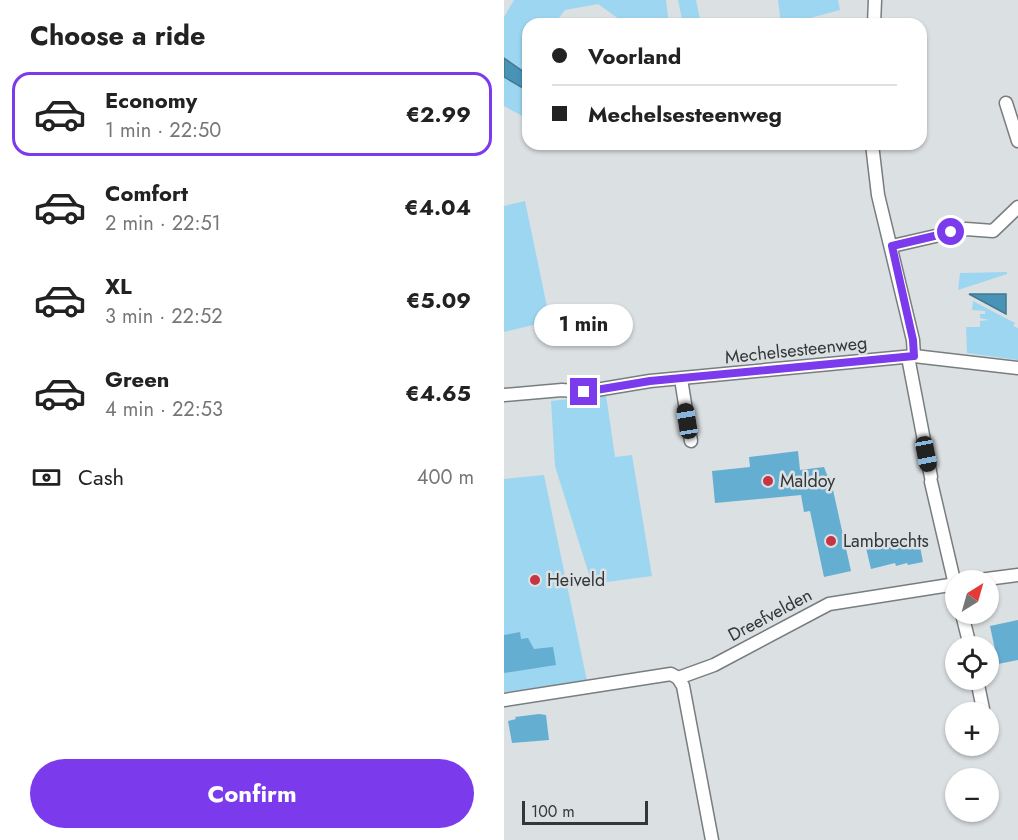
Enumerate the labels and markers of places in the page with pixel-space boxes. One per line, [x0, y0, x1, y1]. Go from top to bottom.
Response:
place label: Maldoy [780, 468, 835, 494]
marker: Maldoy [761, 474, 775, 488]
place label: Lambrechts [843, 528, 929, 554]
marker: Lambrechts [824, 534, 838, 548]
place label: Heiveld [547, 567, 605, 593]
marker: Heiveld [528, 573, 542, 587]

